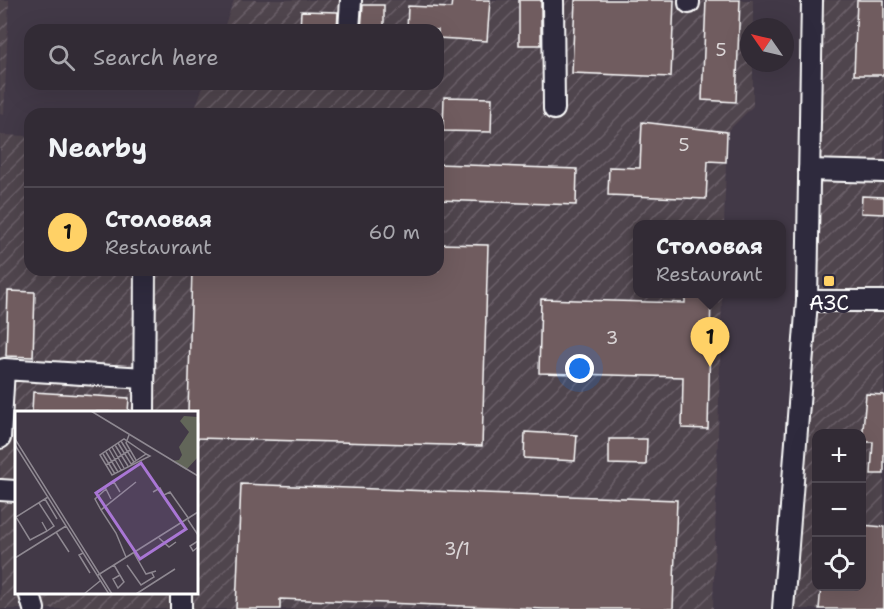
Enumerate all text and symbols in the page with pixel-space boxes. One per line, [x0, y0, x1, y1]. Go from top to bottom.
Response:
north arrow [740, 18, 794, 72]
search box [24, 24, 444, 90]
house number: 5 [715, 38, 727, 62]
icon: search [45, 41, 78, 74]
text: Search here [93, 43, 219, 72]
text: Nearby [48, 130, 147, 165]
house number: 5 [678, 133, 690, 157]
text: Столовая [105, 205, 212, 234]
text: 1 [63, 219, 72, 245]
text: 60 m [368, 219, 420, 245]
popup [633, 220, 786, 298]
text: Столовая [656, 232, 763, 261]
text: Restaurant [105, 234, 212, 260]
text: Restaurant [656, 261, 763, 287]
marker: АЗС [822, 274, 836, 288]
place label: АЗС [809, 289, 849, 317]
pin: 1 [690, 318, 730, 367]
house number: 3 [606, 326, 618, 350]
your location [565, 354, 594, 383]
inset map [15, 411, 198, 594]
map controls [812, 429, 866, 591]
button: + [812, 429, 866, 483]
button: − [812, 483, 866, 537]
house number: 3/1 [444, 537, 470, 561]
button: locate [812, 537, 866, 591]

